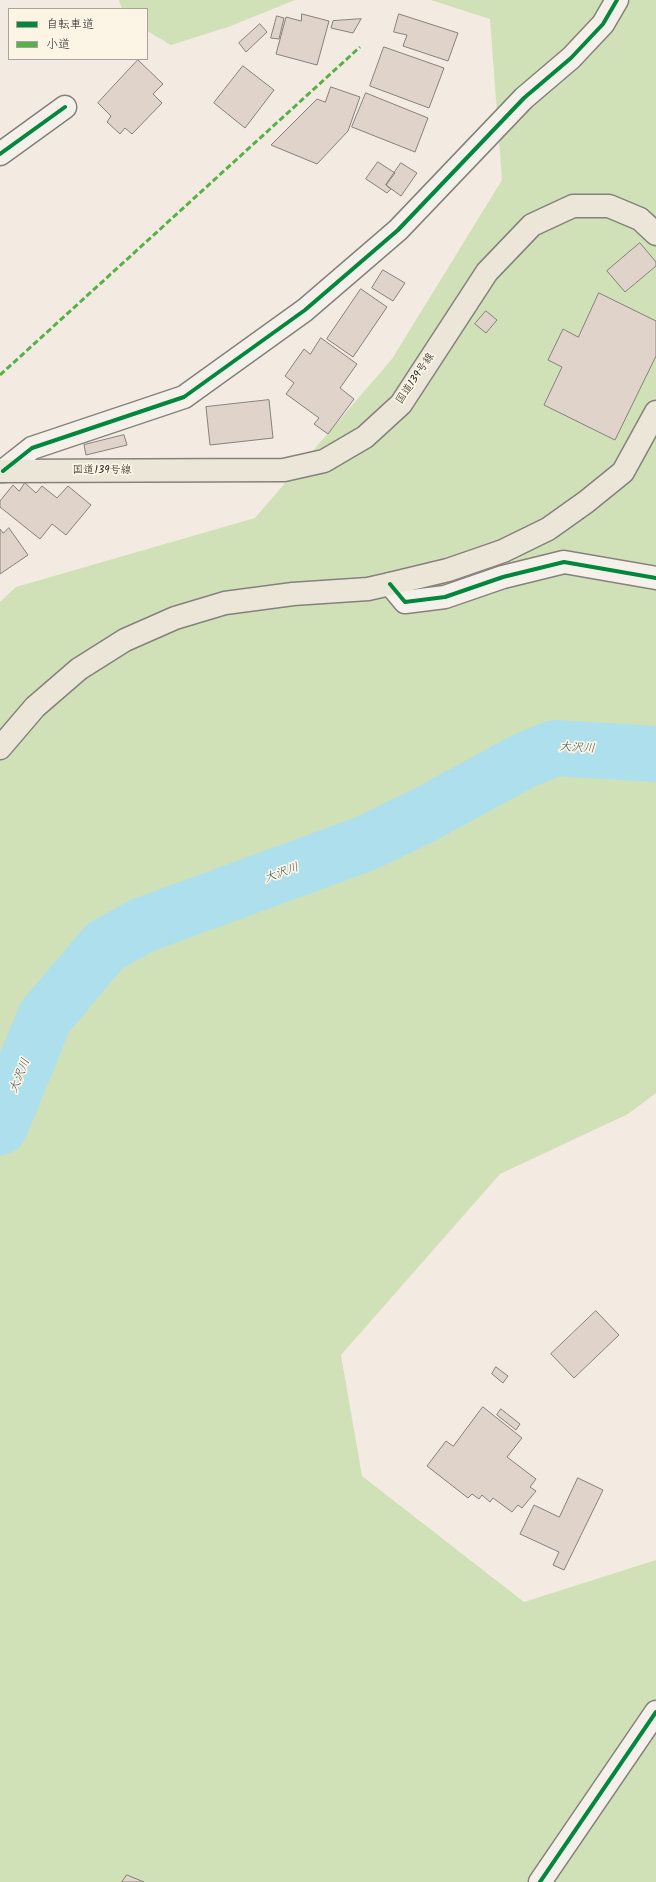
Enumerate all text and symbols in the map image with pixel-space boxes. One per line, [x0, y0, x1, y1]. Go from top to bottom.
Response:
legend [8, 8, 148, 60]
text: 自転車道 [46, 15, 94, 34]
text: 小道 [46, 35, 70, 54]
street label: 国道139号線 [394, 351, 438, 407]
street label: 国道139号線 [72, 464, 132, 478]
water label: 大沢川 [559, 741, 595, 757]
water label: 大沢川 [263, 861, 301, 887]
water label: 大沢川 [8, 1057, 34, 1095]

